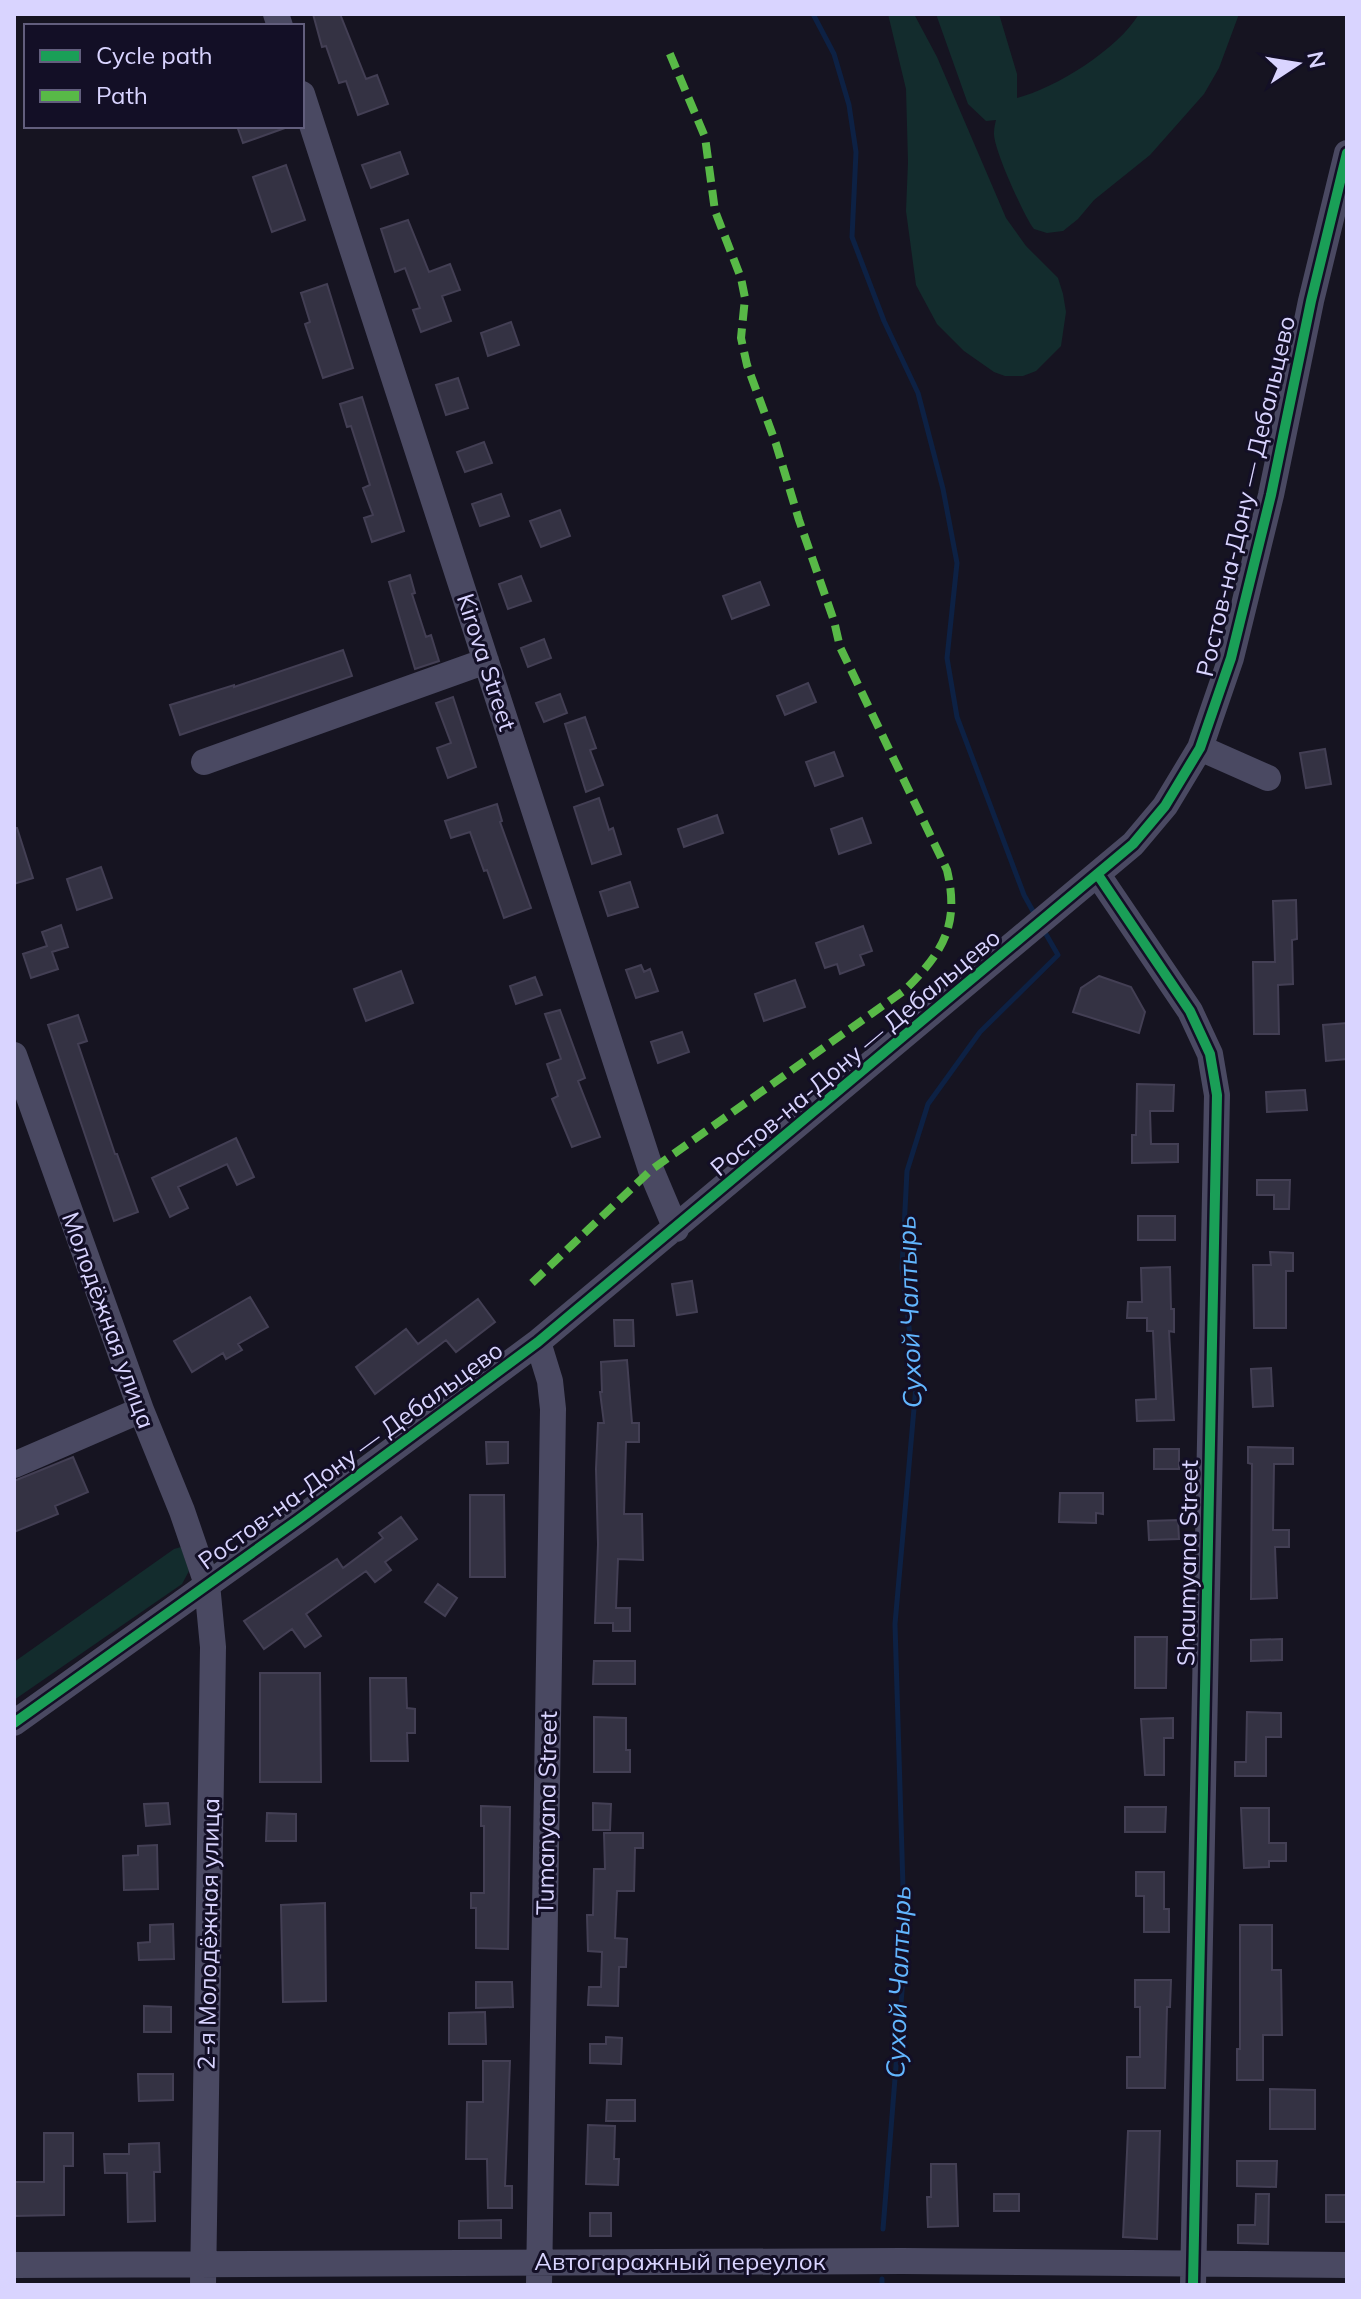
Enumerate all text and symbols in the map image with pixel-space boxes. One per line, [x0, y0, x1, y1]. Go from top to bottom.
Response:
legend [24, 24, 304, 128]
north arrow [1257, 24, 1337, 104]
text: Cycle path [96, 40, 213, 70]
text: N [1301, 49, 1332, 71]
text: Path [96, 80, 148, 110]
street label: Ростов-на-Дону — Дебальцево [1189, 313, 1301, 679]
street label: Kirova Street [451, 590, 523, 734]
street label: Ростов-на-Дону — Дебальцево [704, 922, 1006, 1182]
street label: Молодёжная улица [56, 1208, 162, 1432]
water label: Сухой Чалтырь [889, 1215, 929, 1409]
street label: Ростов-на-Дону — Дебальцево [192, 1334, 508, 1576]
street label: Shaumyana Street [1170, 1460, 1204, 1666]
street label: Tumanyana Street [529, 1711, 563, 1915]
street label: 2-я Молодёжная улица [191, 1798, 225, 2070]
water label: Сухой Чалтырь [878, 1885, 918, 2079]
street label: Автогаражный переулок [534, 2246, 826, 2276]

